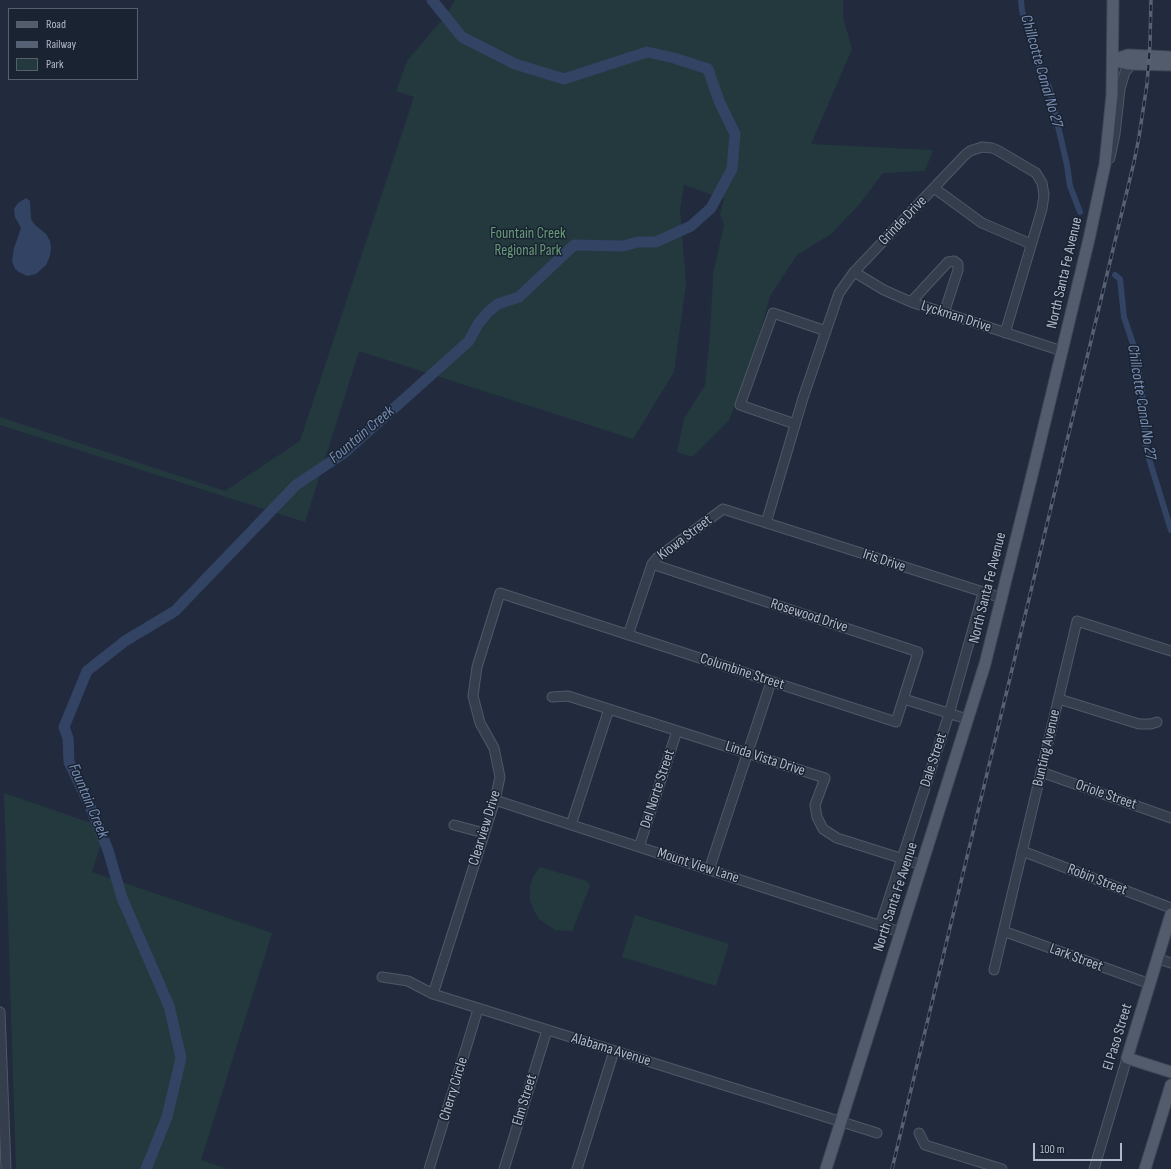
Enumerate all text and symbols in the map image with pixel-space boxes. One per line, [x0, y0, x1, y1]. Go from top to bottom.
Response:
legend [8, 8, 138, 80]
water label: Chillcotte Canal No 27 [1016, 12, 1066, 130]
text: Road [46, 17, 66, 32]
text: Railway [46, 37, 76, 52]
text: Park [46, 57, 64, 72]
street label: Grinde Drive [875, 192, 931, 250]
street label: North Santa Fe Avenue [1043, 216, 1087, 330]
park label: Fountain Creek Regional Park [490, 225, 566, 260]
street label: Lyckman Drive [919, 297, 993, 337]
water label: Chillcotte Canal No 27 [1122, 343, 1160, 461]
water label: Fountain Creek [326, 402, 398, 468]
street label: Kiowa Street [654, 512, 716, 564]
street label: North Santa Fe Avenue [966, 531, 1010, 645]
street label: Iris Drive [860, 546, 908, 576]
street label: Rosewood Drive [768, 595, 850, 637]
street label: Columbine Street [698, 650, 786, 694]
street label: Bunting Avenue [1029, 708, 1065, 788]
street label: Dale Street [917, 731, 951, 789]
street label: Linda Vista Drive [723, 738, 807, 780]
street label: Del Norte Street [637, 747, 679, 831]
water label: Fountain Creek [64, 761, 112, 841]
street label: Oriole Street [1073, 776, 1139, 814]
street label: Clearview Drive [465, 788, 505, 868]
street label: North Santa Fe Avenue [870, 840, 922, 954]
street label: Mount View Lane [655, 844, 741, 888]
street label: Robin Street [1065, 860, 1129, 900]
street label: Lark Street [1047, 940, 1105, 976]
street label: El Paso Street [1099, 1001, 1137, 1073]
street label: Alabama Avenue [569, 1029, 653, 1071]
street label: Cherry Circle [436, 1055, 472, 1123]
street label: Elm Street [509, 1072, 541, 1128]
scale bar [1035, 1135, 1124, 1161]
text: 100 m [1040, 1142, 1065, 1157]

